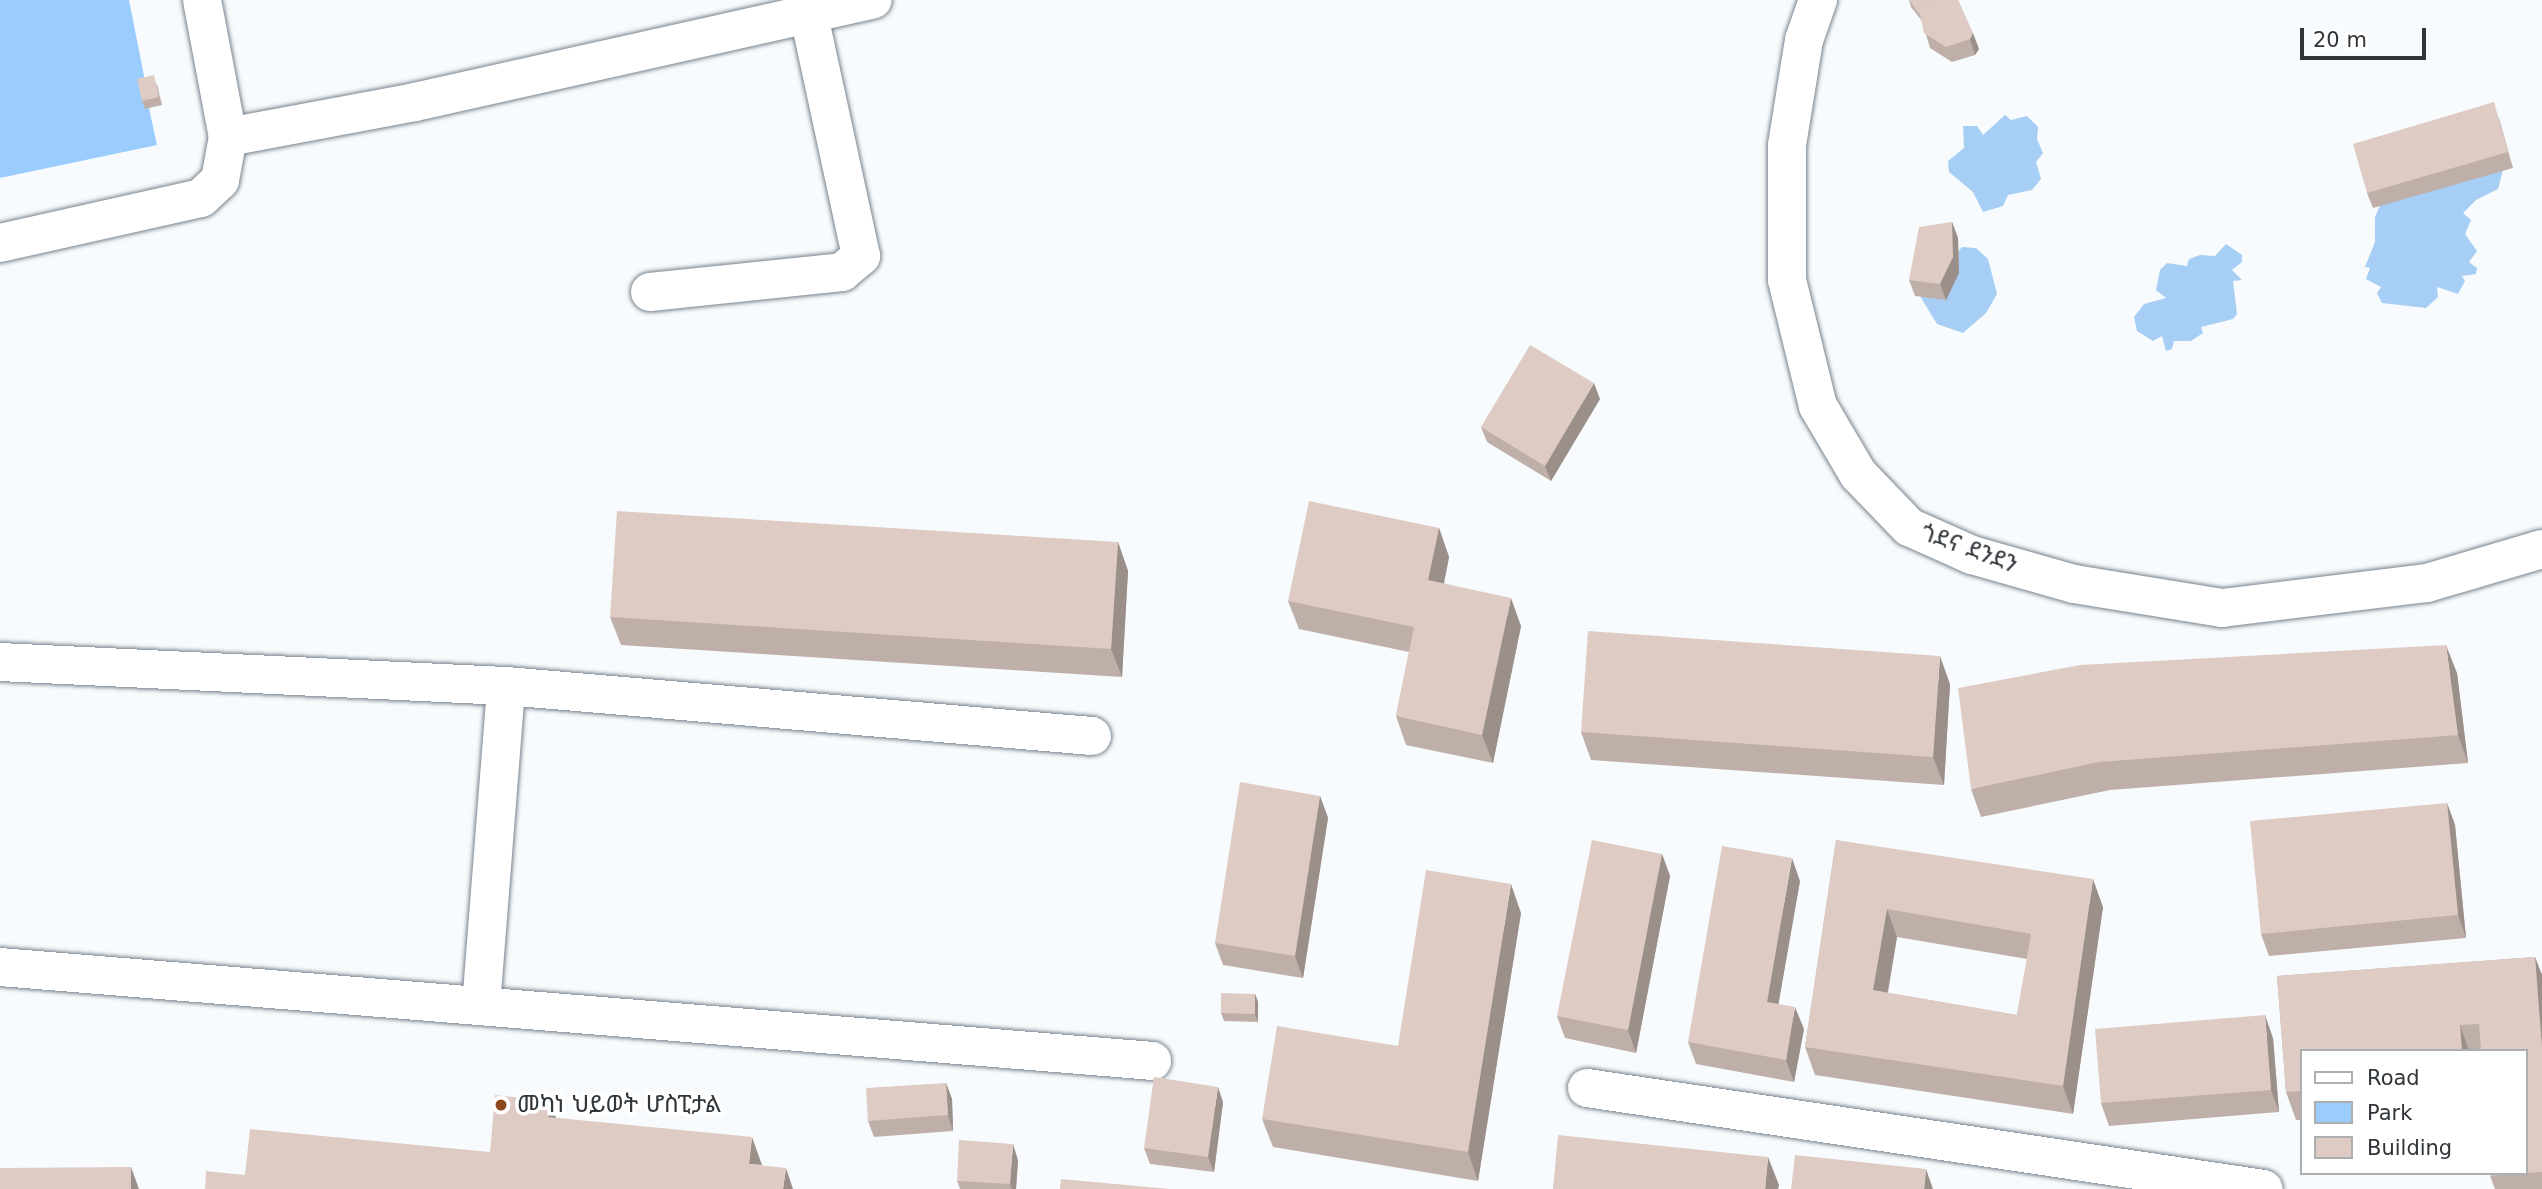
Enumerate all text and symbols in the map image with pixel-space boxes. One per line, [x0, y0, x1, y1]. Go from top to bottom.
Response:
scale bar [2304, 14, 2430, 58]
text: 20 m [2313, 28, 2367, 52]
street label: ጎደና ደንደን [1917, 518, 2021, 580]
legend [2300, 1049, 2528, 1175]
text: Road [2367, 1066, 2420, 1090]
place label: መካነ ህይወት ሆስፒታል [517, 1091, 721, 1119]
marker: መካነ ህይወት ሆስፒታል [491, 1095, 511, 1115]
text: Park [2367, 1101, 2412, 1125]
text: Building [2367, 1136, 2452, 1160]

